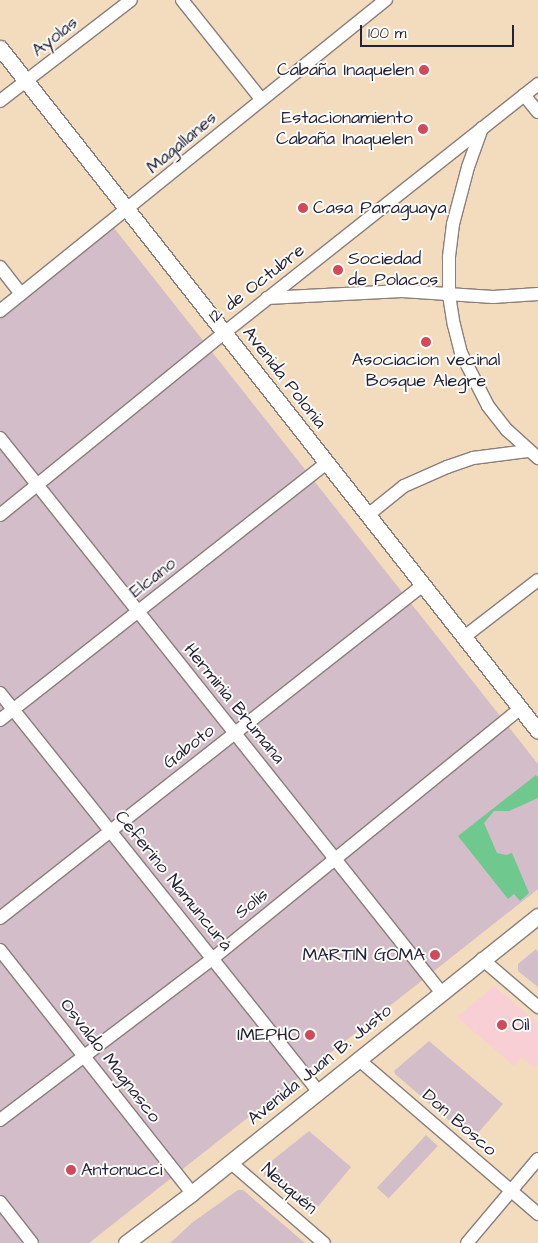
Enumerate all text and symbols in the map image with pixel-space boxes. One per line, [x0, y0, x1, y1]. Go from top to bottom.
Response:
street label: Ayolas [28, 12, 82, 62]
scale bar [363, 15, 517, 47]
text: 100 m [368, 23, 407, 44]
place label: Cabaña Inaquelen [277, 59, 414, 81]
marker: Cabaña Inaquelen [418, 64, 430, 76]
street label: Magallanes [142, 107, 222, 179]
place label: Estacionamiento Cabaña Inaquelen [276, 108, 413, 150]
marker: Estacionamiento Cabaña Inaquelen [417, 123, 429, 135]
place label: Casa Paraguaya [313, 197, 447, 219]
marker: Casa Paraguaya [297, 202, 309, 214]
street label: 12 de Octubre [205, 240, 309, 328]
place label: Sociedad de Polacos [348, 249, 438, 292]
marker: Sociedad de Polacos [332, 264, 344, 276]
street label: Avenida Polonia [238, 323, 330, 433]
marker: Asociacion vecinal Bosque Alegre [420, 336, 432, 348]
place label: Asociacion vecinal Bosque Alegre [352, 350, 500, 392]
street label: Elcano [125, 553, 181, 603]
street label: Herminia Brumana [179, 639, 289, 769]
street label: Gaboto [159, 720, 219, 774]
street label: Ceferino Namuncurá [110, 807, 236, 955]
street label: Solís [231, 884, 273, 924]
place label: MARTIN GOMA [302, 944, 425, 966]
marker: MARTIN GOMA [429, 949, 441, 961]
street label: Osvaldo Magnasco [55, 995, 165, 1127]
street label: Avenida Juan B. Justo [243, 1000, 397, 1130]
place label: Oil [512, 1014, 530, 1036]
marker: Oil [496, 1019, 508, 1031]
place label: IMEPHO [237, 1024, 300, 1046]
marker: IMEPHO [304, 1029, 316, 1041]
street label: Don Bosco [417, 1085, 501, 1161]
place label: Antonucci [81, 1159, 163, 1181]
street label: Neuquén [257, 1159, 321, 1219]
marker: Antonucci [65, 1164, 77, 1176]

